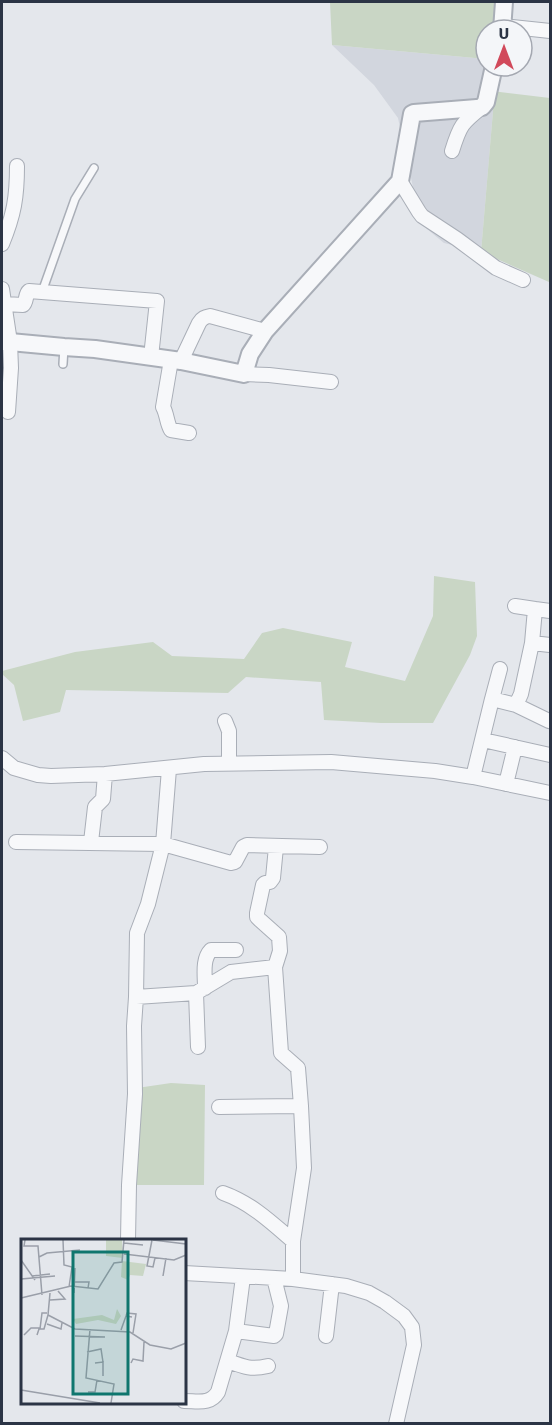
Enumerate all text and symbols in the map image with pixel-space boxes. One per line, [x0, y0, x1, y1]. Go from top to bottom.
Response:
north arrow [474, 18, 534, 78]
text: U [499, 24, 509, 44]
inset map [21, 1239, 186, 1404]

